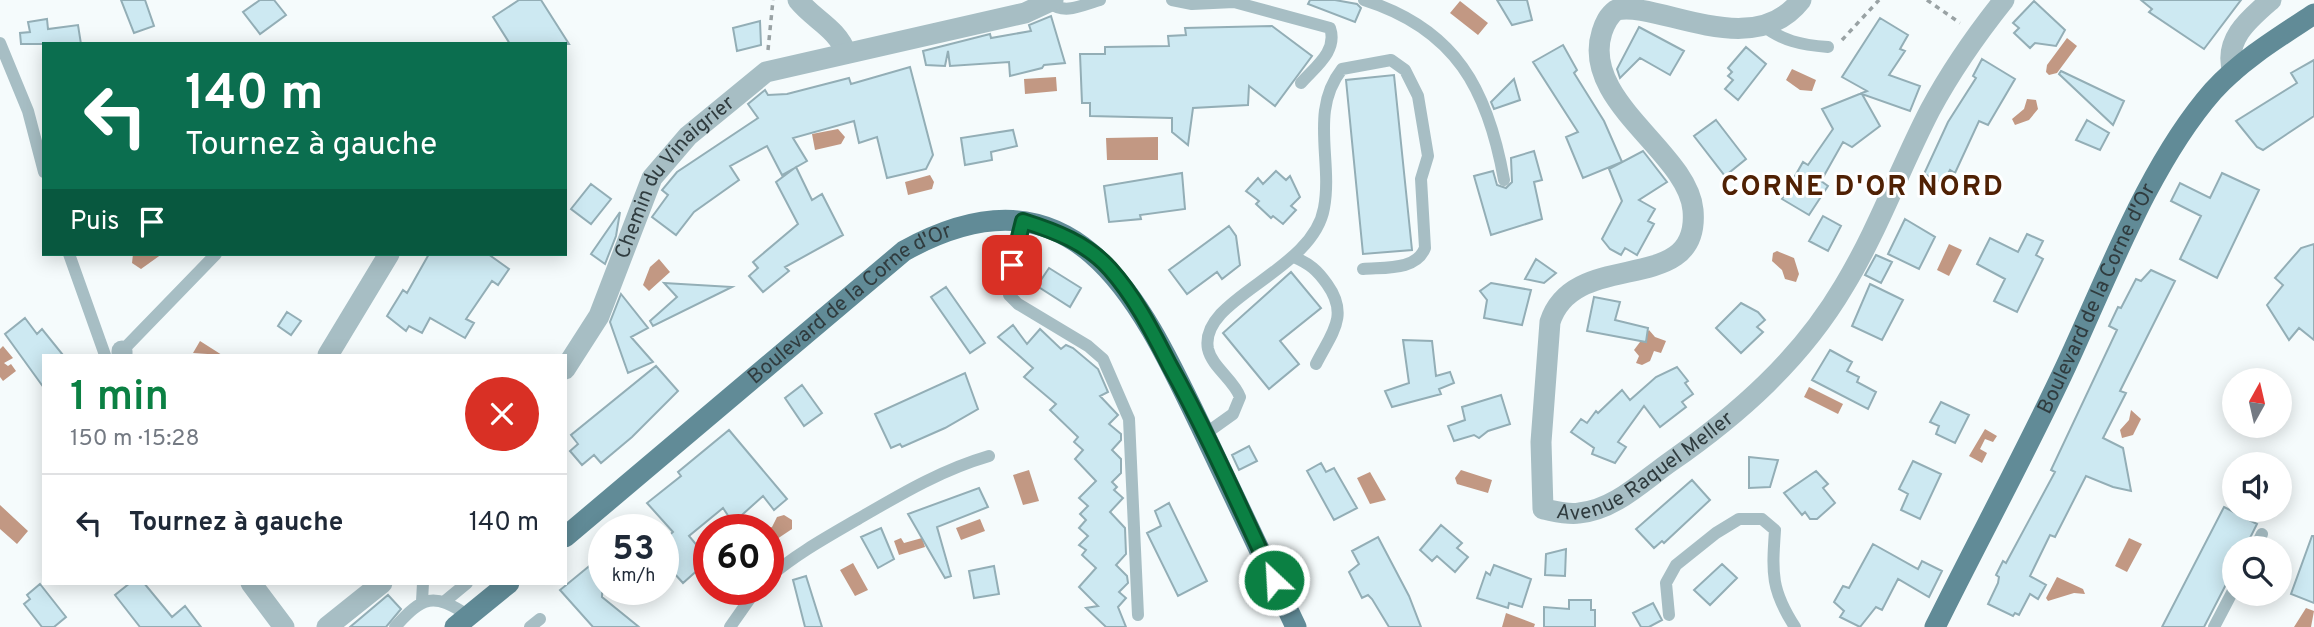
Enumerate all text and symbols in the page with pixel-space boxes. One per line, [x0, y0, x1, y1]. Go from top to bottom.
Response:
text: 140 m [185, 65, 324, 127]
icon: left [70, 70, 161, 161]
street label: Chemin du Vinaigrier [609, 90, 740, 263]
text: Tournez à gauche [185, 126, 437, 166]
district label: CORNE D'OR NORD [1721, 170, 2005, 206]
street label: Boulevard de la Corne d'Or [2032, 179, 2162, 419]
icon: arrive [133, 203, 171, 241]
text: Puis [70, 206, 119, 239]
street label: Boulevard de la Corne d'Or [742, 217, 955, 390]
pin [982, 235, 1042, 295]
icon: arrive [993, 246, 1031, 284]
north arrow [2222, 368, 2292, 438]
map controls [2222, 368, 2292, 606]
text: 1 min [70, 372, 169, 425]
button: close [465, 377, 539, 451]
street label: Avenue Raquel Meller [1555, 406, 1739, 527]
text: 150 m · 15:28 [70, 425, 199, 454]
button: sound [2222, 452, 2292, 522]
icon: left [70, 504, 108, 542]
text: Tournez à gauche [129, 507, 343, 540]
text: 140 m [469, 507, 539, 540]
speed limit sign: 60 [693, 514, 784, 605]
text: 53 [612, 528, 655, 572]
button: search [2222, 536, 2292, 606]
position arrow [1237, 543, 1311, 617]
text: km/h [612, 565, 655, 588]

